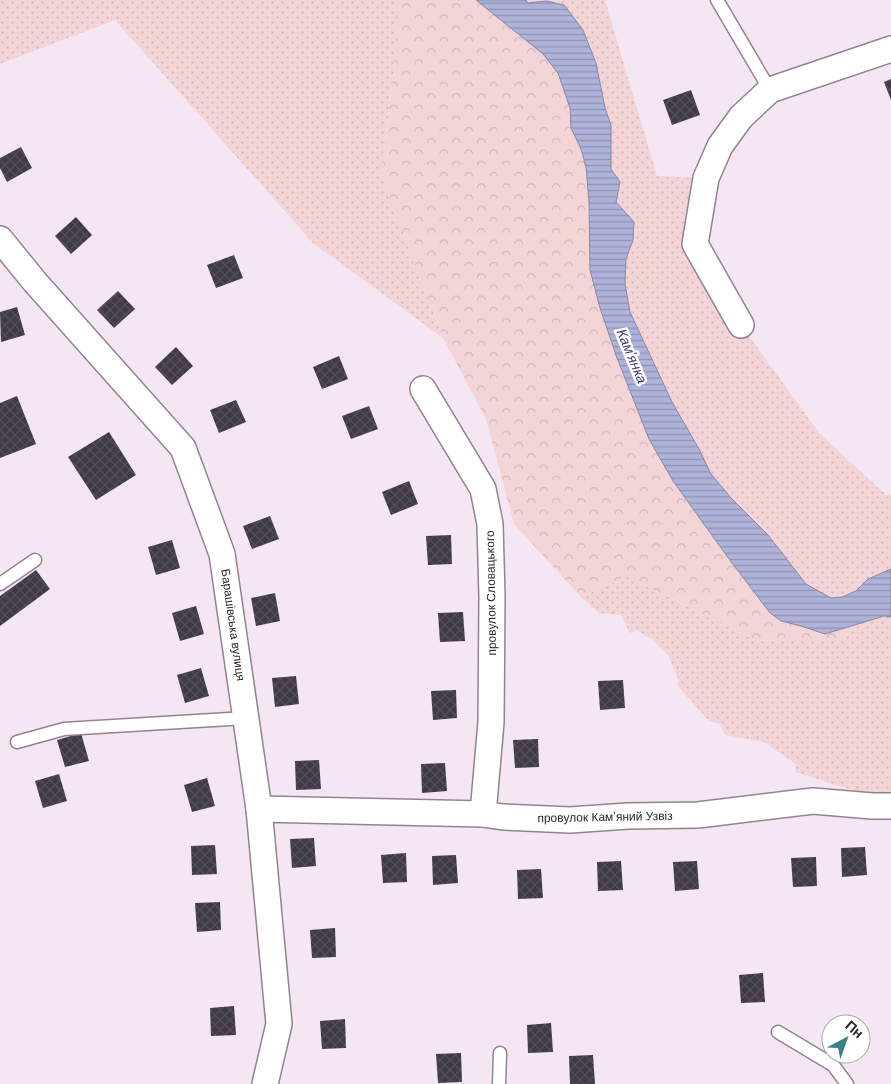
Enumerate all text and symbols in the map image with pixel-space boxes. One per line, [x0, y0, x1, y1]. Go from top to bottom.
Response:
water label: Кам'янка [612, 326, 652, 386]
street label: провулок Словацького [482, 530, 500, 656]
street label: Барашівська вулиця [217, 568, 249, 682]
street label: провулок Камʼяний Узвіз [537, 808, 673, 826]
north arrow [821, 1014, 871, 1064]
text: Пн [842, 1016, 867, 1042]

